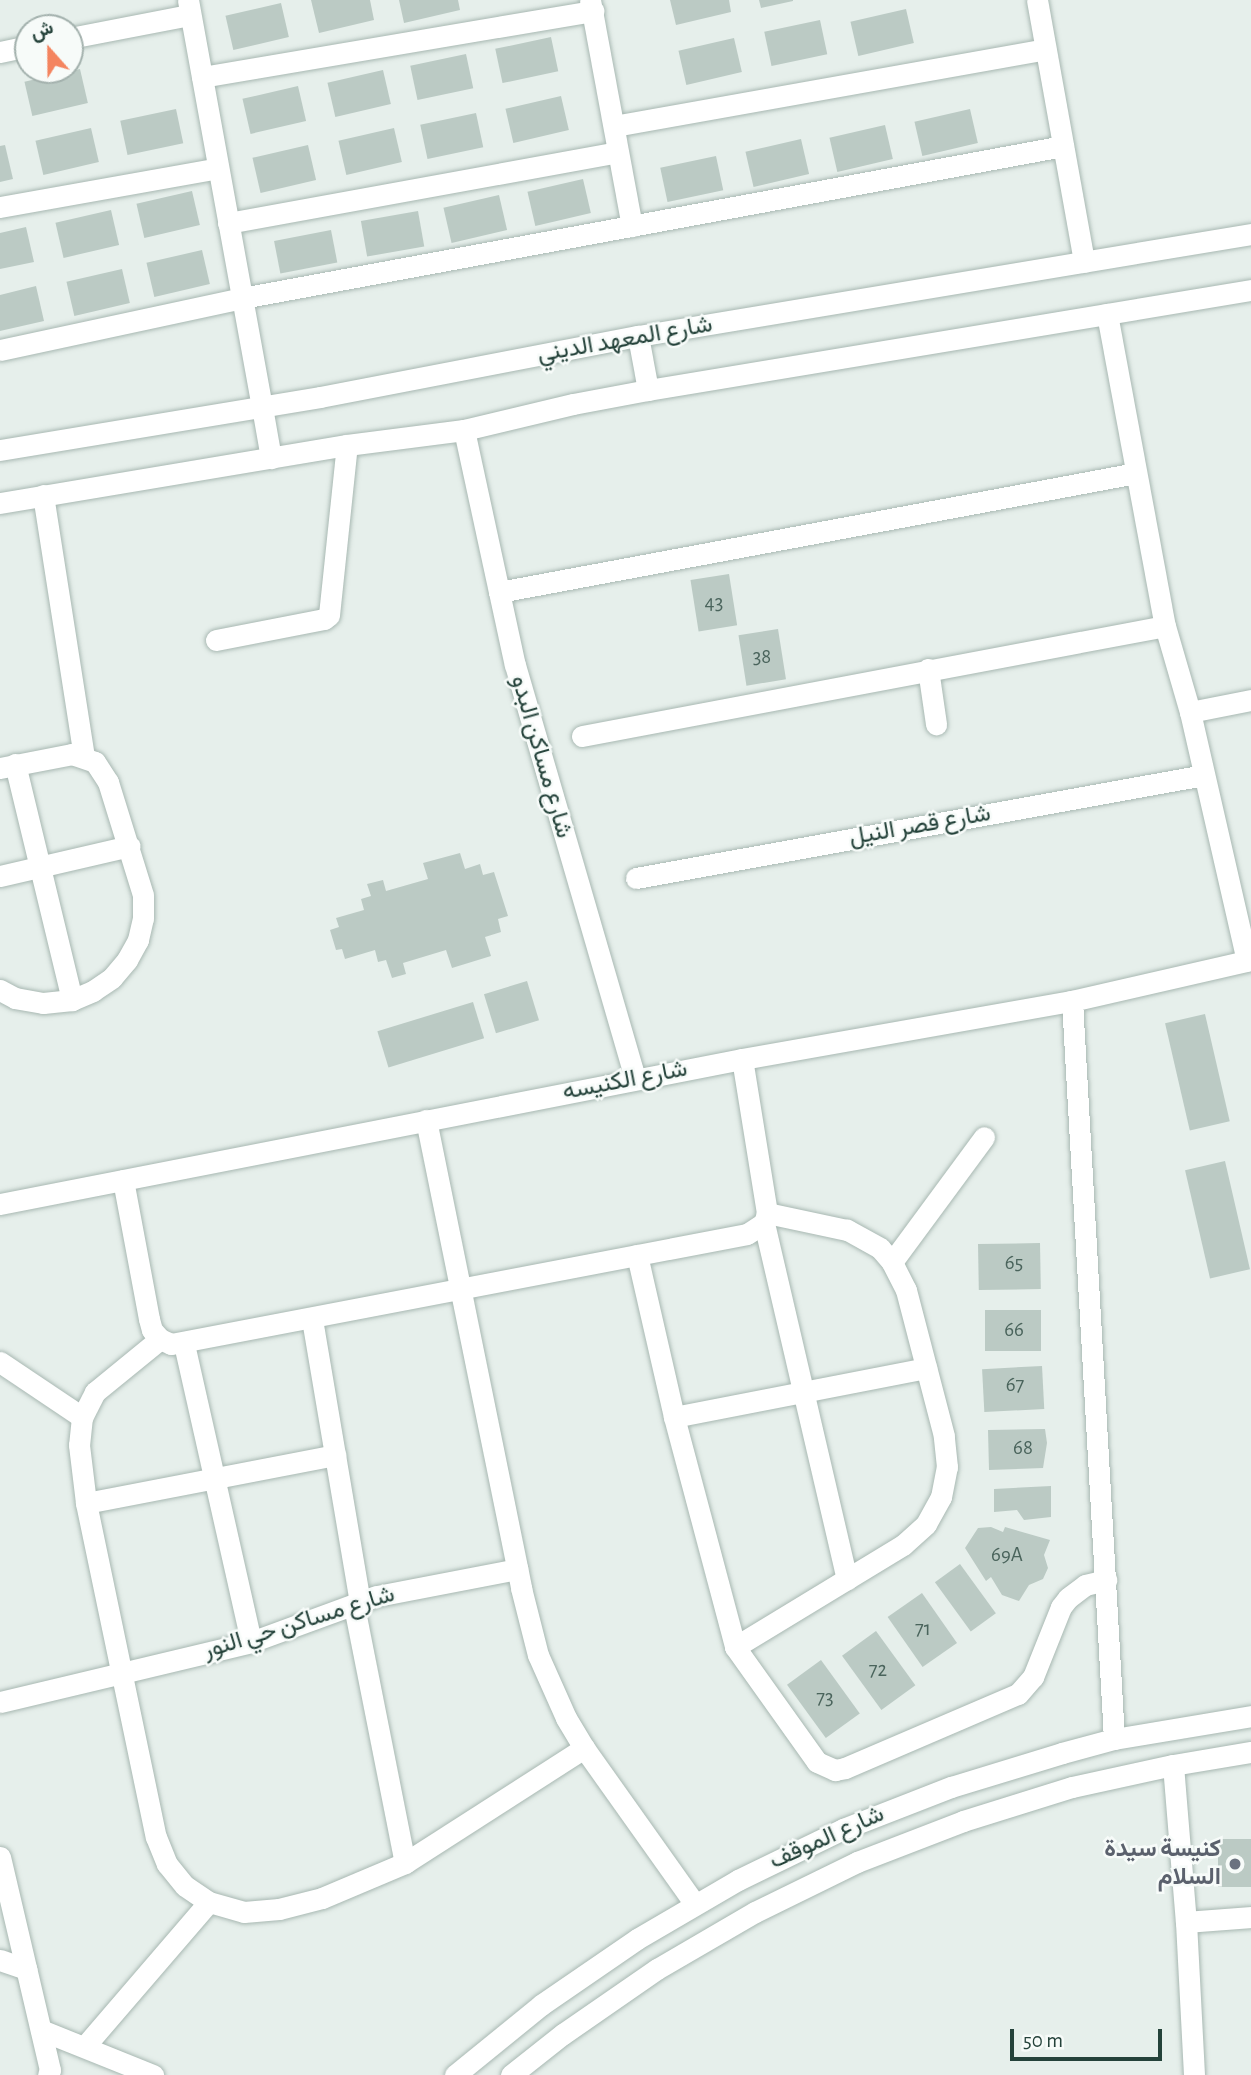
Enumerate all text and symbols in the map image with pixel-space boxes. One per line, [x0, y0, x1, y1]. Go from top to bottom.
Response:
north arrow [14, 14, 84, 84]
text: ش [28, 18, 56, 44]
street label: شارع المعهد الديني [535, 310, 715, 370]
house number: 43 [705, 590, 723, 616]
house number: 38 [753, 644, 771, 670]
street label: شارع مساكن البدو [504, 672, 578, 842]
street label: شارع قصر النيل [847, 799, 993, 853]
street label: شارع الكنيسه [560, 1055, 690, 1107]
house number: 65 [1005, 1250, 1023, 1276]
house number: 66 [1004, 1317, 1024, 1343]
house number: 67 [1006, 1372, 1024, 1398]
house number: 68 [1013, 1435, 1033, 1461]
house number: 69A [991, 1542, 1023, 1568]
street label: شارع مساكن حي النور [200, 1580, 398, 1666]
house number: 71 [915, 1616, 931, 1642]
house number: 72 [869, 1657, 887, 1683]
house number: 73 [816, 1685, 834, 1711]
street label: شارع الموقف [765, 1800, 889, 1876]
place label: كنيسة سيدة السلام [1104, 1836, 1221, 1892]
marker: كنيسة سيدة السلام [1227, 1856, 1243, 1872]
scale bar [1013, 2016, 1165, 2060]
text: 50 m [1023, 2030, 1063, 2051]

